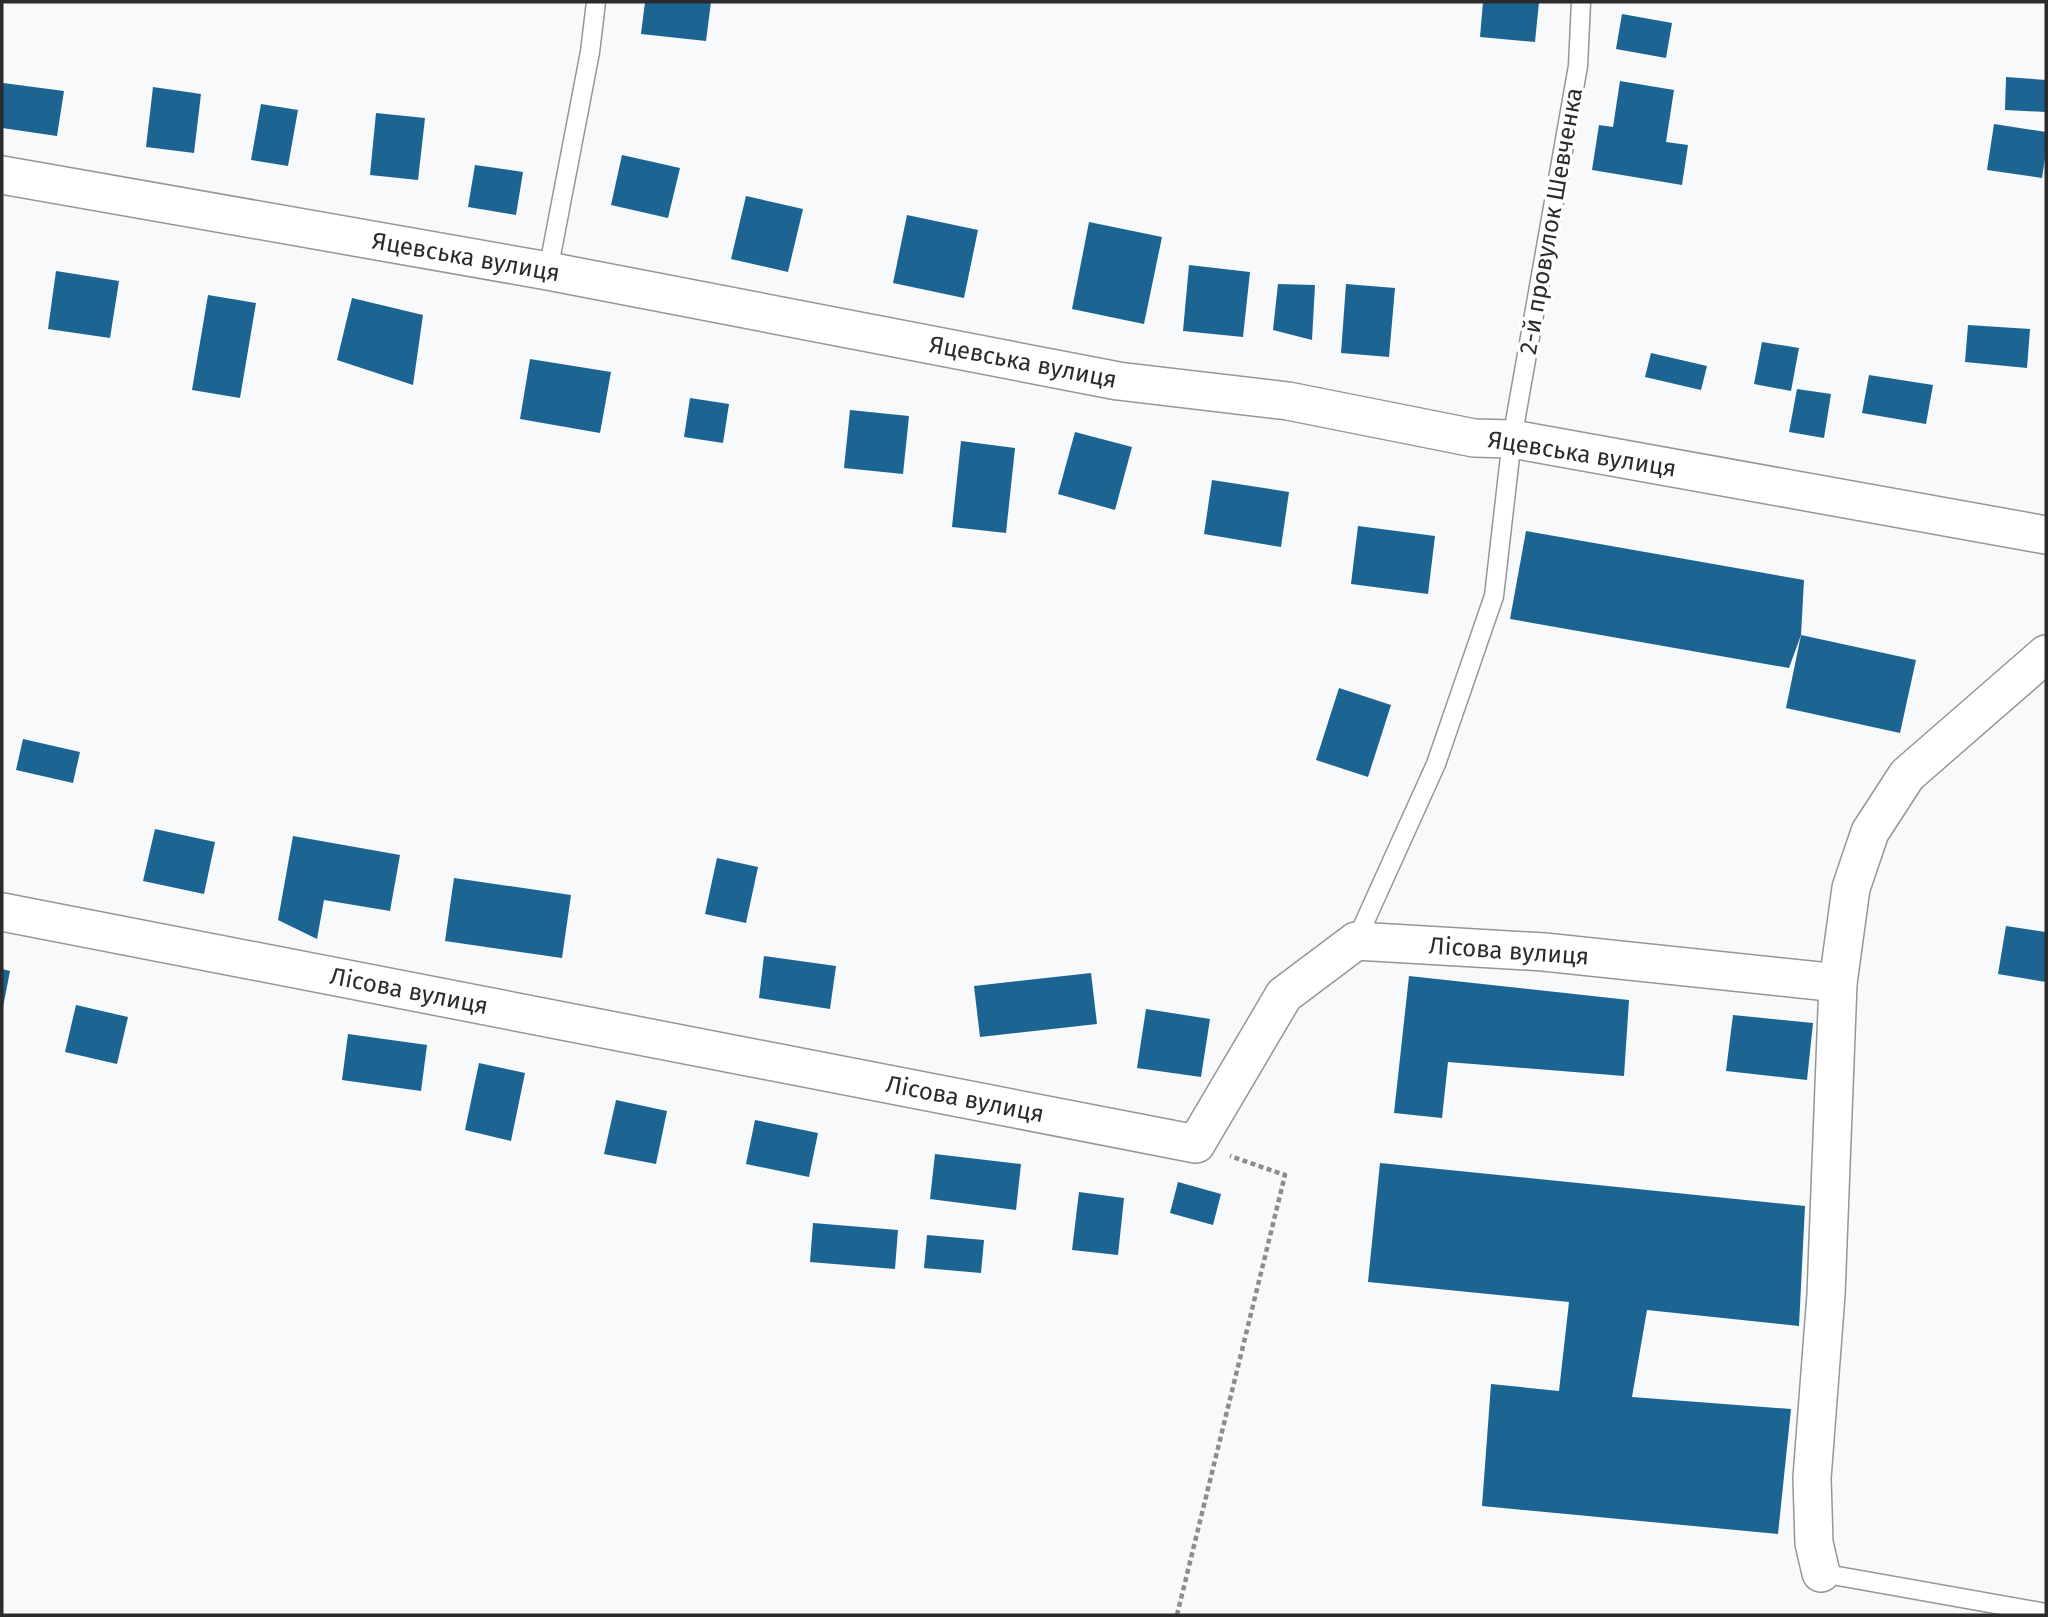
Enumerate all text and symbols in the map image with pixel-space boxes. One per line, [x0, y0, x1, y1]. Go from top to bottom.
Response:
street label: 2-й провулок Шевченка [1514, 85, 1588, 357]
street label: Яцевська вулиця [370, 227, 562, 287]
street label: Яцевська вулиця [927, 330, 1119, 394]
street label: Яцевська вулиця [1486, 425, 1678, 483]
street label: Лісова вулиця [1428, 931, 1590, 971]
street label: Лісова вулиця [328, 962, 490, 1020]
street label: Лісова вулиця [884, 1070, 1046, 1128]

